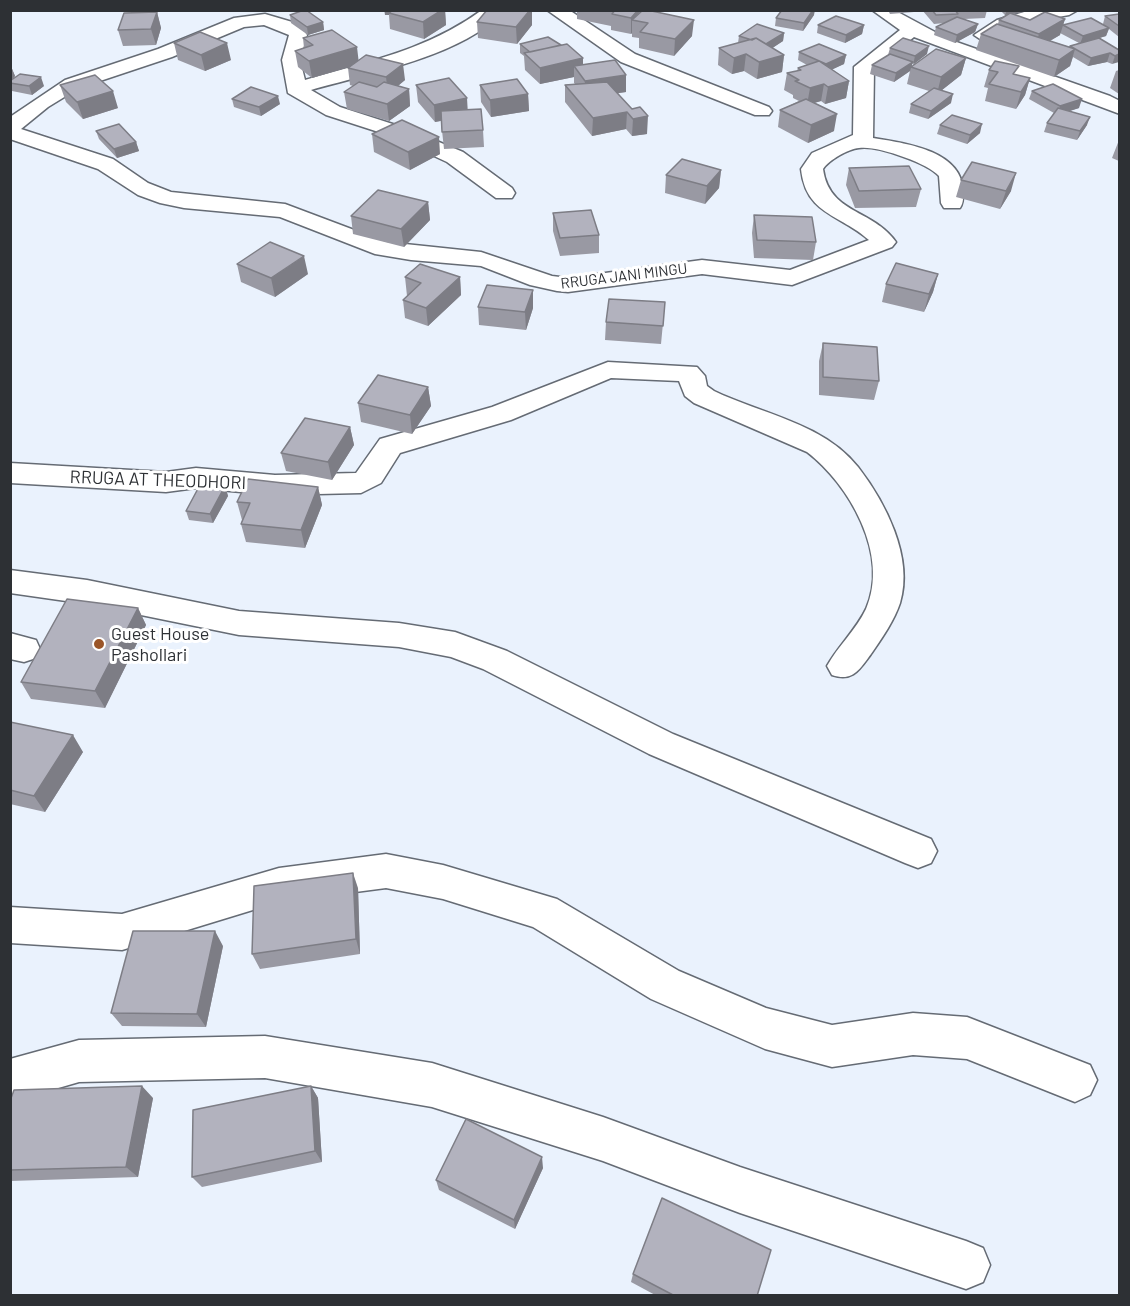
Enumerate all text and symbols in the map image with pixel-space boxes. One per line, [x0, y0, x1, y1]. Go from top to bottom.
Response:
street label: RRUGA JANI MINGU [560, 259, 688, 293]
street label: RRUGA AT THEODHORI [69, 466, 247, 494]
place label: Guest House Pashollari [111, 623, 209, 666]
marker: Guest House Pashollari [92, 637, 106, 651]

